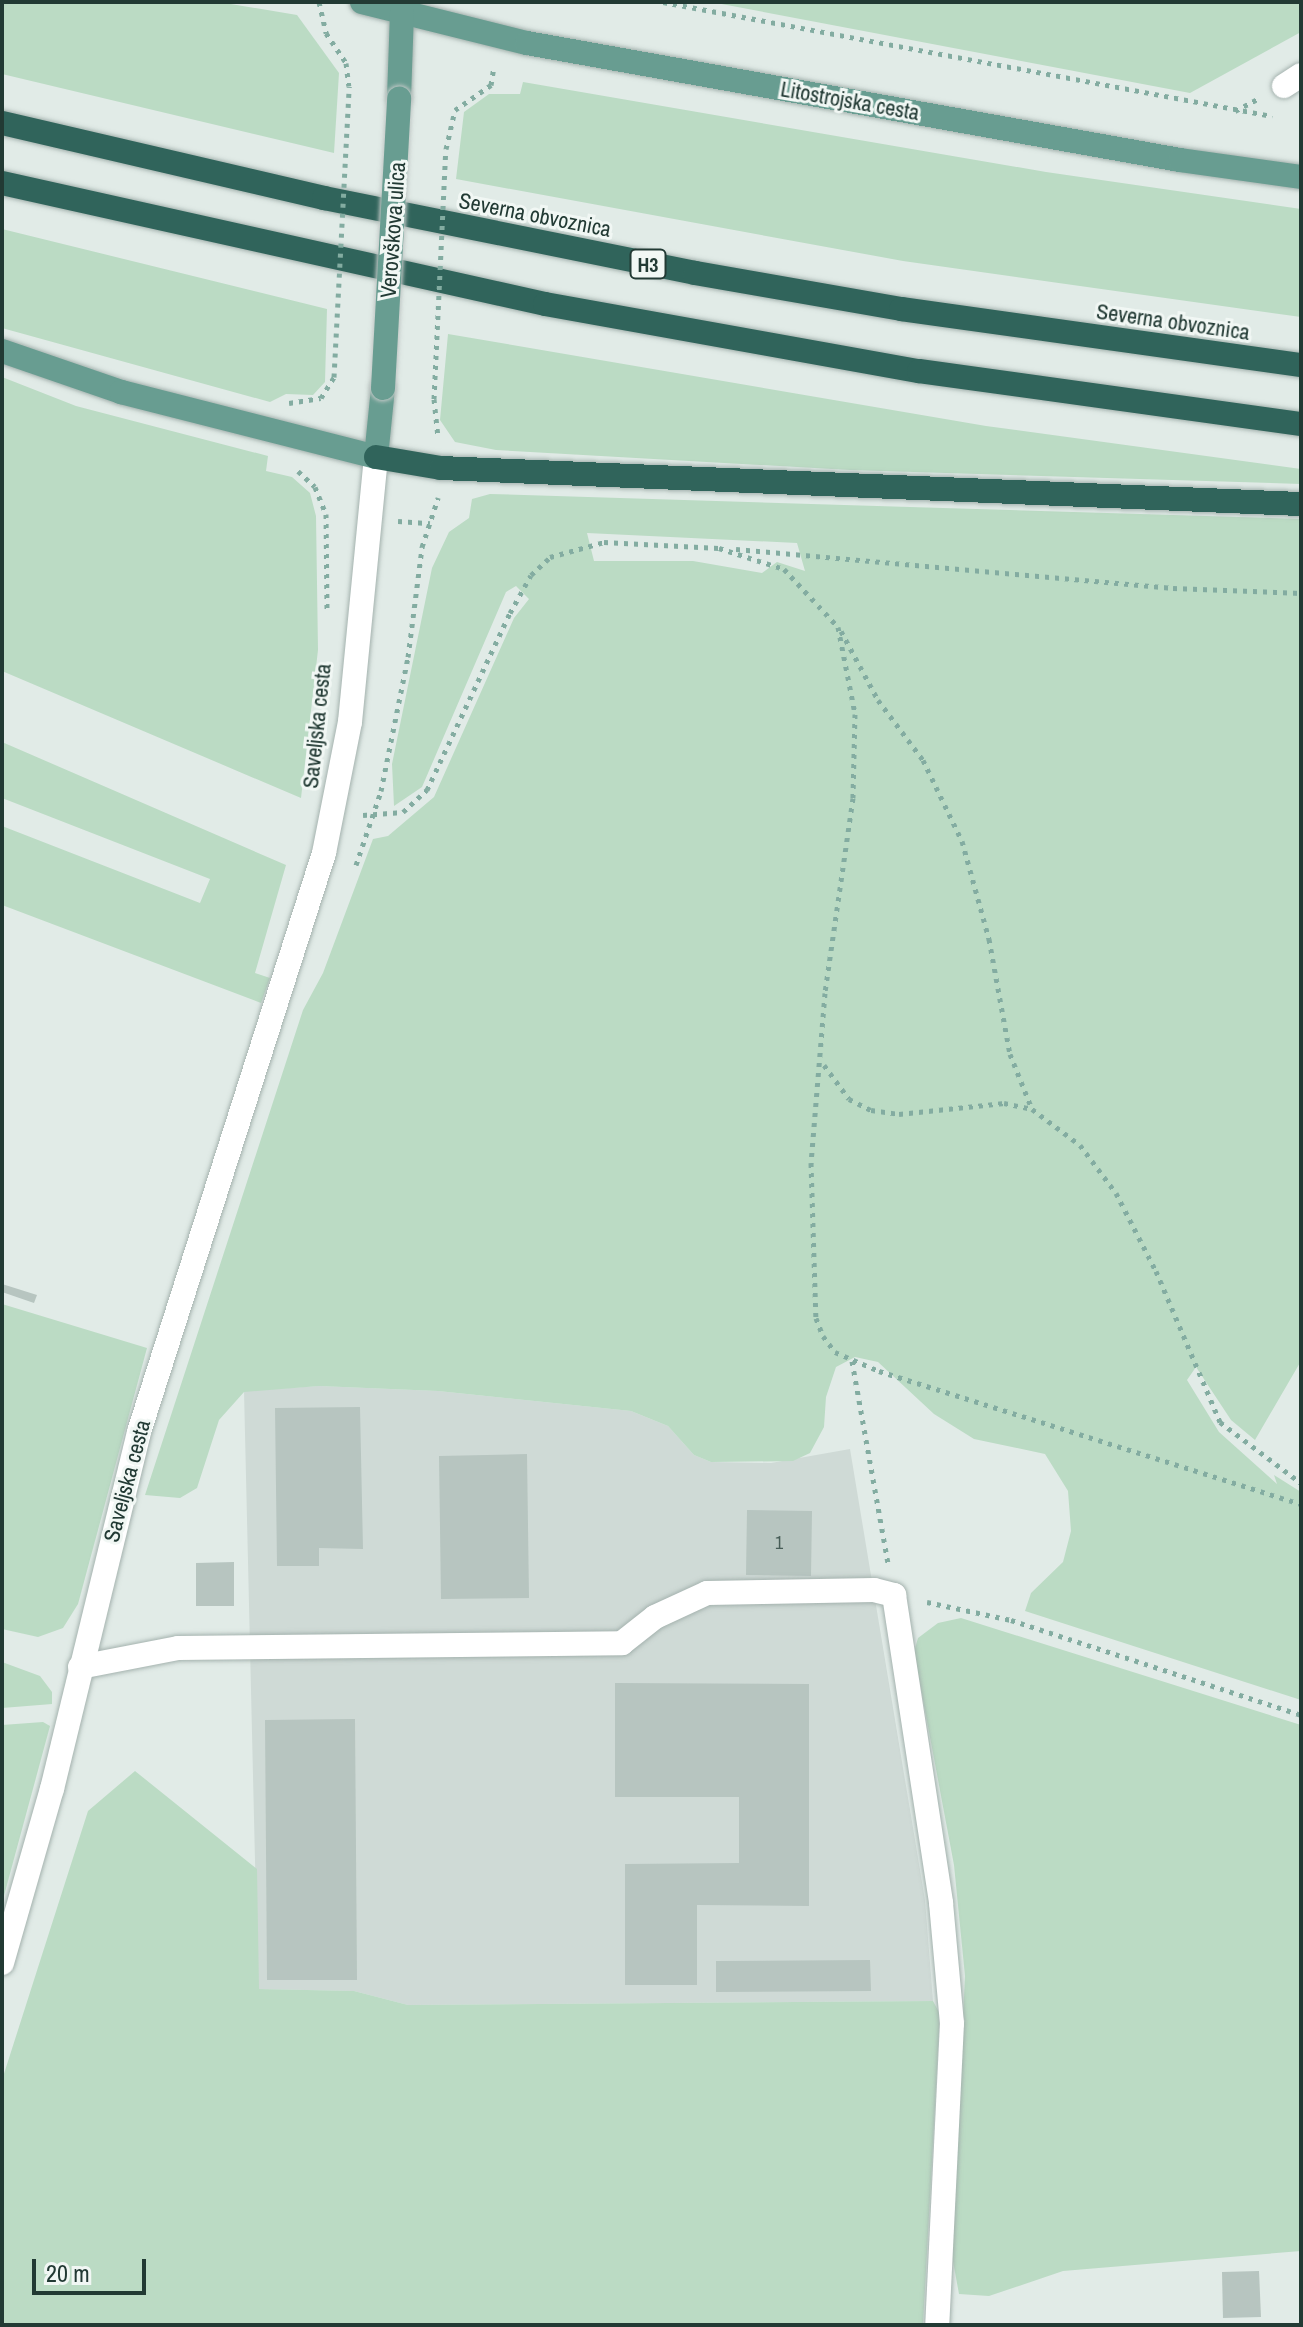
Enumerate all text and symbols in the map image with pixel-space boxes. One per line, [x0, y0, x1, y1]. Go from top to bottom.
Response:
street label: Litostrojska cesta [779, 76, 921, 126]
street label: Verovškova ulica [375, 161, 411, 299]
street label: Severna obvoznica [457, 187, 613, 243]
road number: H3 [628, 248, 668, 280]
street label: Severna obvoznica [1095, 298, 1251, 346]
street label: Saveljska cesta [297, 662, 337, 790]
street label: Saveljska cesta [98, 1417, 156, 1545]
house number: 1 [775, 1532, 783, 1554]
scale bar [36, 2243, 150, 2293]
text: 20 m [46, 2257, 90, 2289]

